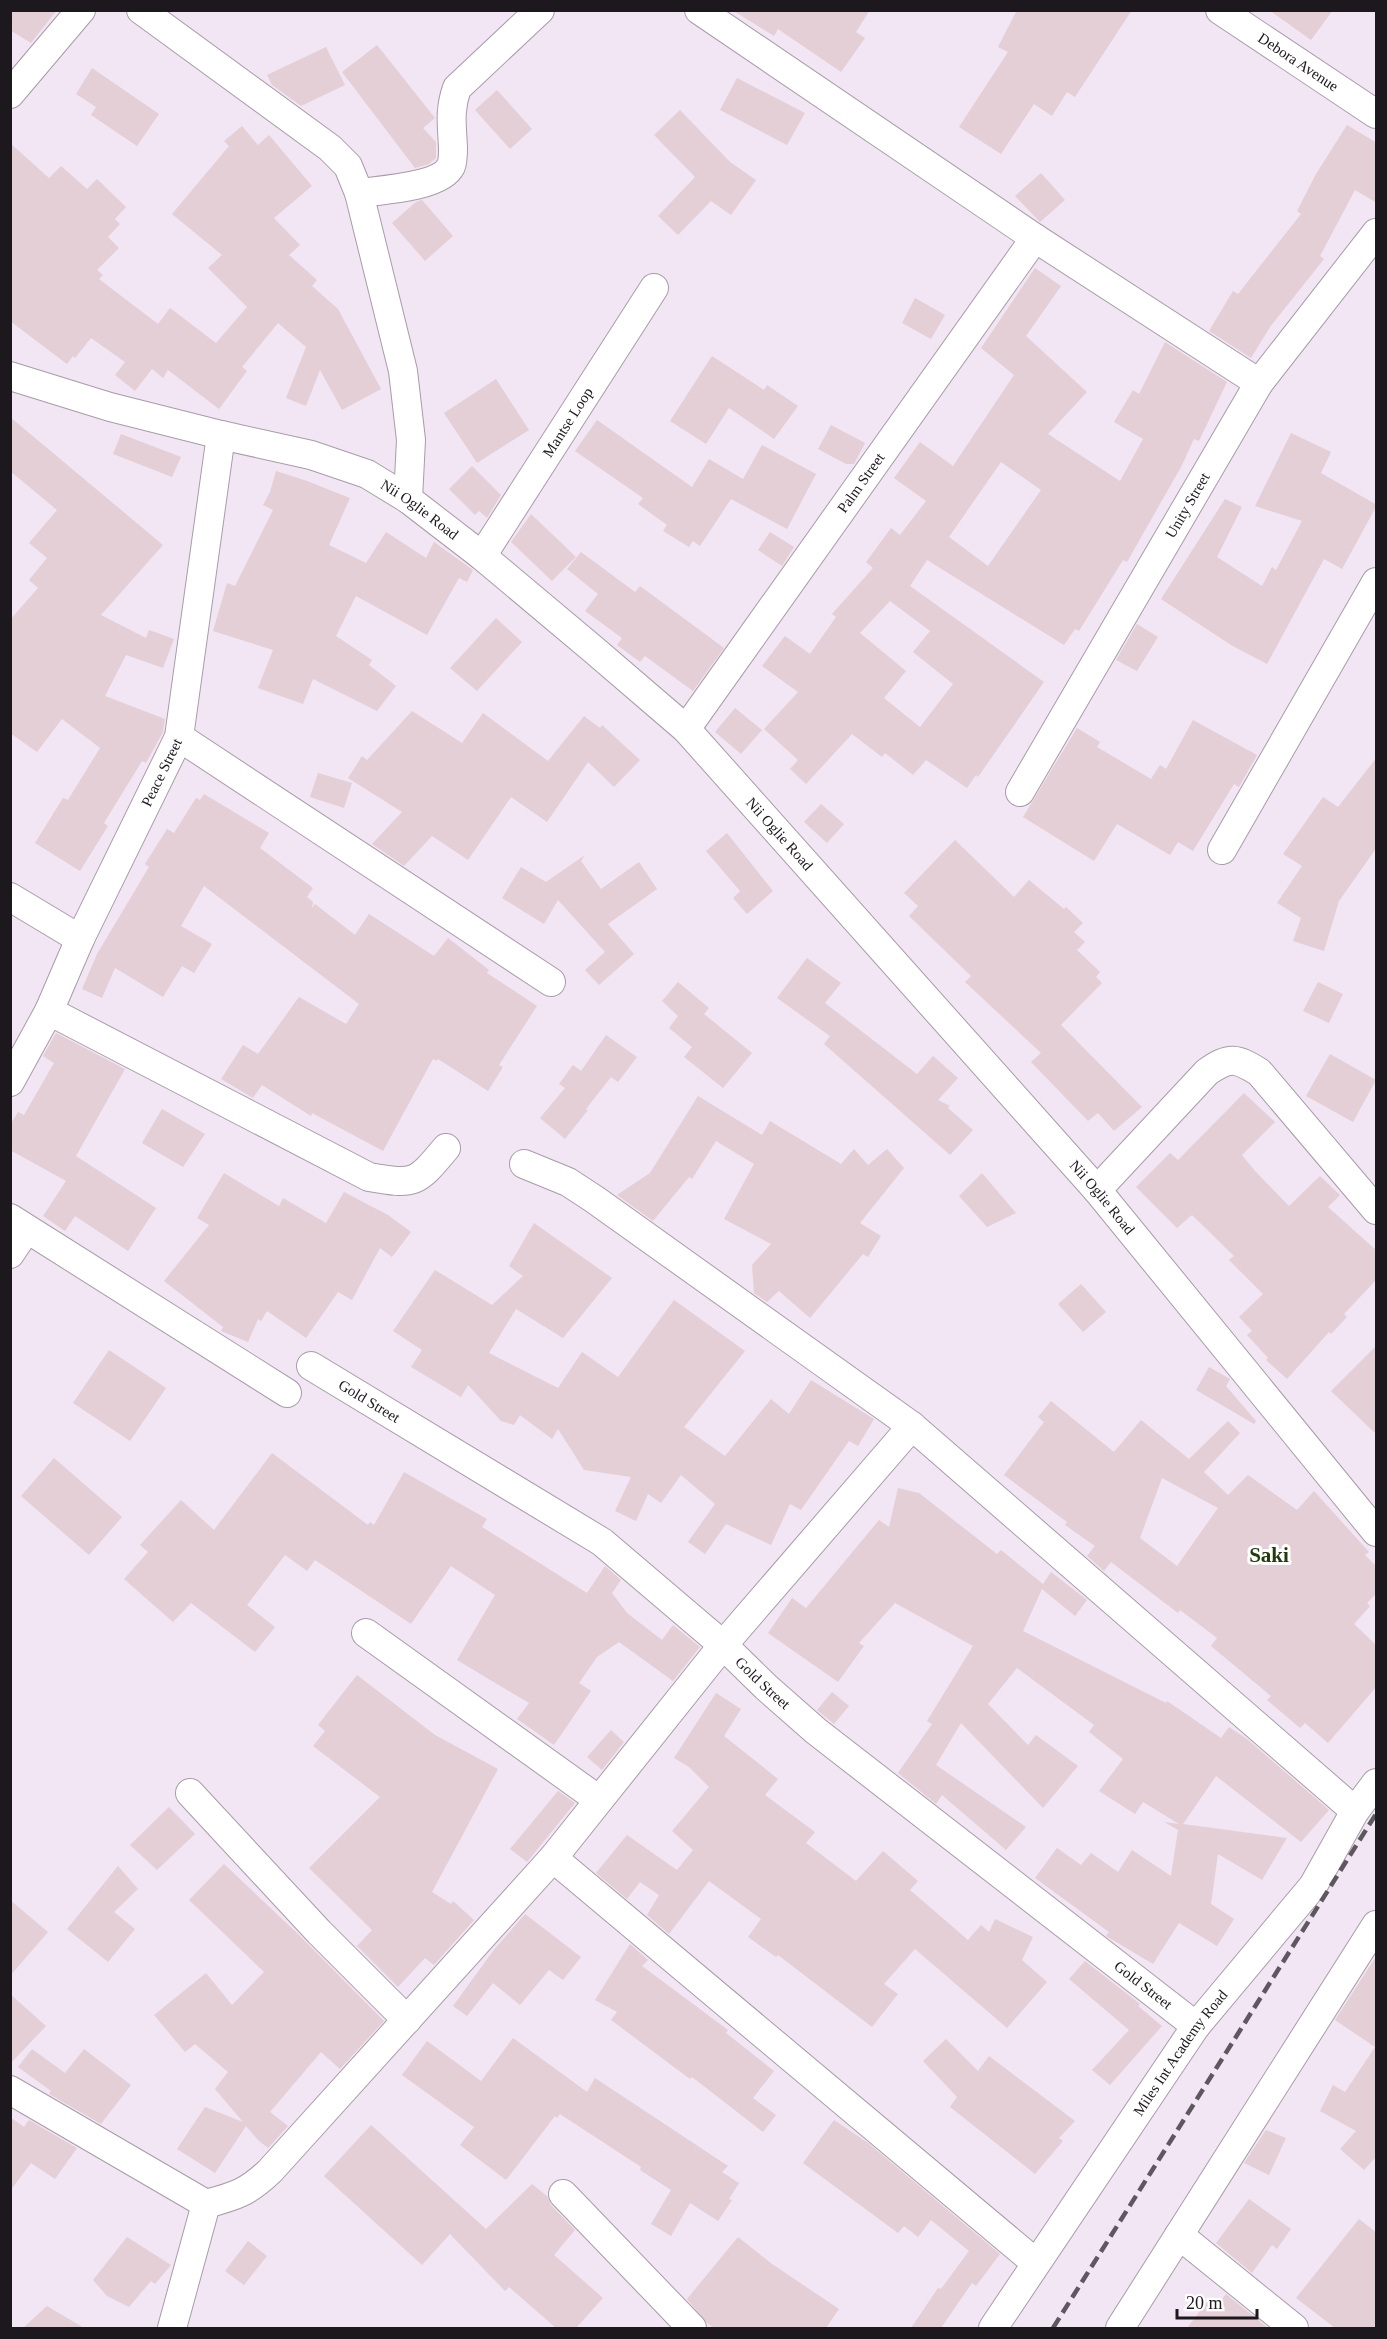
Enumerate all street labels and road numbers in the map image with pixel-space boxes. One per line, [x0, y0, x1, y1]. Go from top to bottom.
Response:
street label: Debora Avenue [1255, 30, 1341, 95]
street label: Mantse Loop [540, 384, 596, 460]
street label: Palm Street [834, 449, 888, 516]
street label: Unity Street [1162, 469, 1213, 541]
street label: Nii Oglie Road [378, 476, 462, 543]
street label: Peace Street [138, 735, 185, 809]
street label: Nii Oglie Road [743, 794, 816, 874]
street label: Nii Oglie Road [1066, 1157, 1138, 1238]
street label: Gold Street [336, 1377, 403, 1426]
street label: Gold Street [732, 1654, 794, 1713]
street label: Gold Street [1111, 1958, 1176, 2013]
street label: Miles Int Academy Road [1130, 1986, 1231, 2119]

